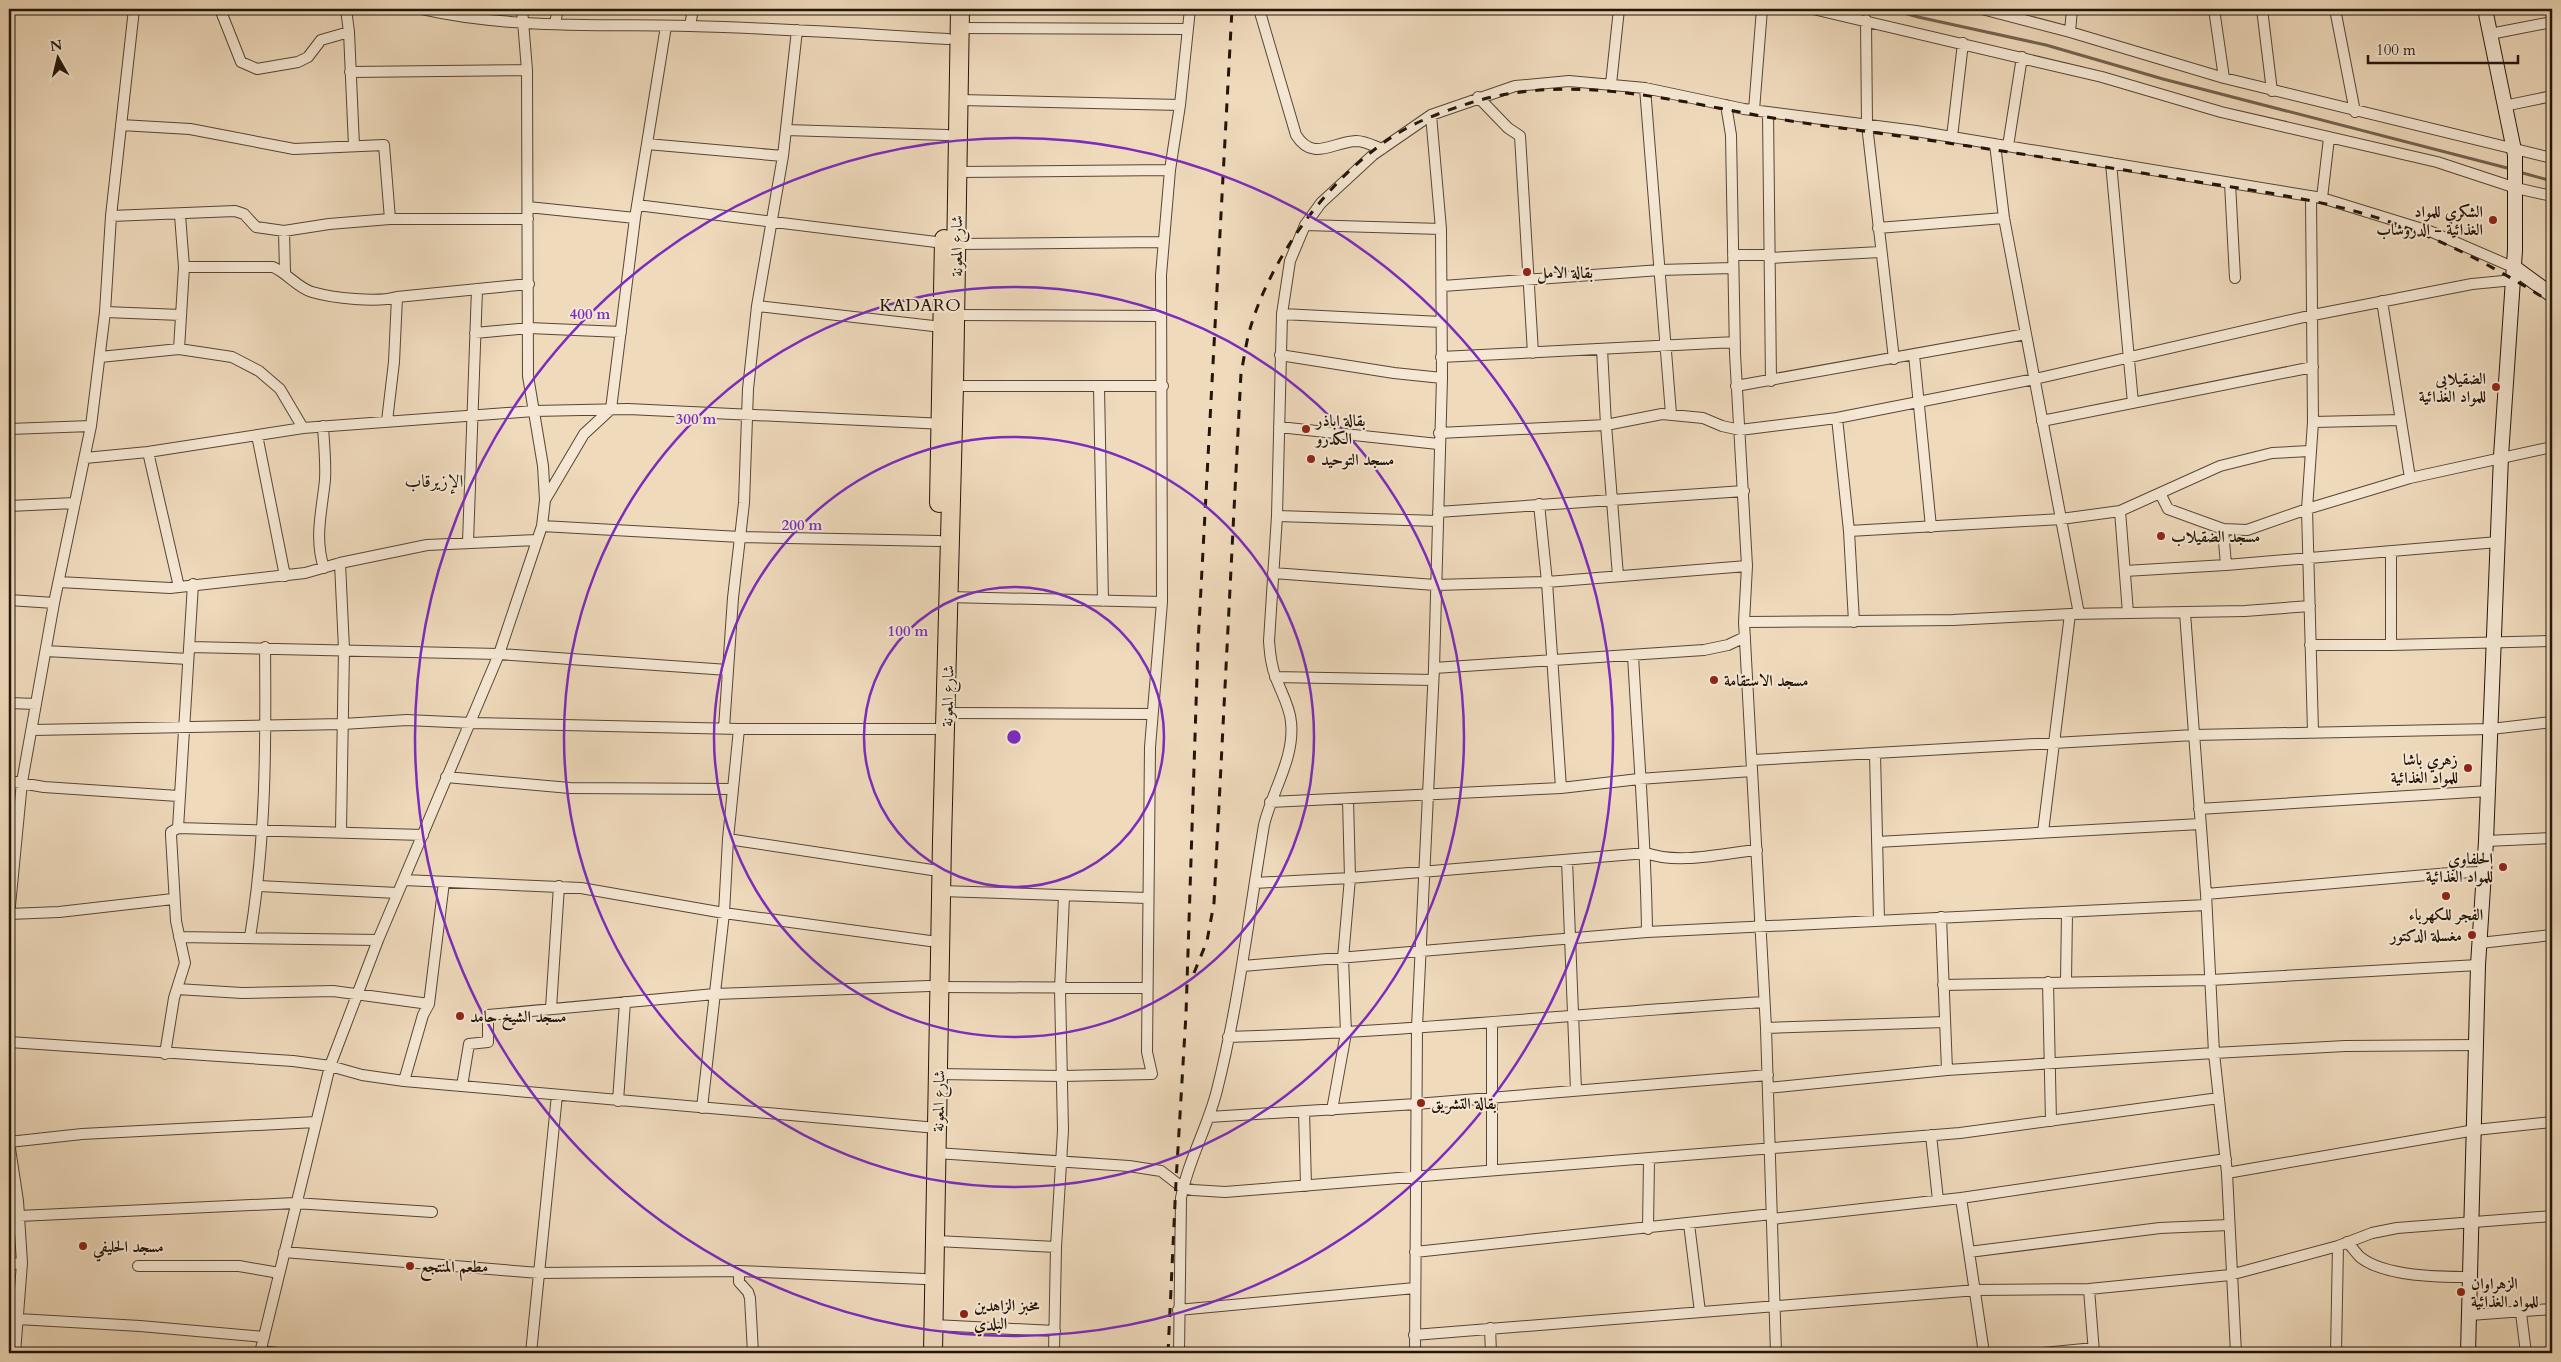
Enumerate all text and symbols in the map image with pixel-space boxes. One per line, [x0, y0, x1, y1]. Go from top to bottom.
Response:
north arrow [32, 32, 82, 82]
scale bar [2368, 32, 2518, 64]
text: N [49, 35, 64, 56]
text: 100 m [2376, 40, 2416, 60]
place label: الشكري للمواد الغذائية - الدروشاب [2376, 201, 2483, 241]
marker: الشكري للمواد الغذائية - الدروشاب [2487, 214, 2499, 226]
street label: شارع المعونة [946, 215, 970, 277]
place label: بقالة الامل [1537, 262, 1593, 284]
marker: بقالة الامل [1521, 266, 1533, 278]
district label: KADARO [879, 293, 961, 318]
text: 400 m [570, 304, 611, 324]
place label: الضقيلابي للمواد الغذائية [2419, 368, 2486, 408]
marker: الضقيلابي للمواد الغذائية [2490, 381, 2502, 393]
text: 300 m [676, 409, 717, 429]
place label: بقالة اباذر الكدرو [1314, 410, 1366, 450]
marker: بقالة اباذر الكدرو [1300, 423, 1312, 435]
place label: مسجد التوحيد [1321, 449, 1394, 471]
marker: مسجد التوحيد [1305, 453, 1317, 465]
district label: الإزيرقاب [405, 469, 463, 494]
text: 200 m [782, 515, 823, 535]
place label: مسجد الضقيلاب [2171, 526, 2260, 548]
marker: مسجد الضقيلاب [2155, 530, 2167, 542]
text: 100 m [888, 621, 929, 641]
street label: شارع المعونة [936, 665, 962, 727]
place label: مسجد الاستقامة [1724, 670, 1808, 692]
marker: مسجد الاستقامة [1708, 674, 1720, 686]
centre of rings [1005, 728, 1023, 746]
place label: زهري باشا للمواد الغذائية [2391, 749, 2459, 789]
marker: زهري باشا للمواد الغذائية [2462, 762, 2474, 774]
place label: الحلفاوي للمواد الغذائية [2426, 848, 2493, 888]
marker: الحلفاوي للمواد الغذائية [2497, 861, 2509, 873]
marker: الفجر للكهرباء [2440, 890, 2452, 902]
place label: الفجر للكهرباء [2409, 904, 2483, 926]
place label: مغسلة الدكتور [2388, 925, 2462, 947]
marker: مغسلة الدكتور [2466, 929, 2478, 941]
place label: مسجد الشيخ حامد [470, 1006, 567, 1031]
marker: مسجد الشيخ حامد [454, 1010, 466, 1022]
street label: شارع المعونة [927, 1070, 953, 1132]
place label: بقالة التشريق [1431, 1093, 1497, 1115]
marker: بقالة التشريق [1415, 1097, 1427, 1109]
place label: مسجد الحليفي [92, 1236, 164, 1262]
marker: مسجد الحليفي [77, 1240, 89, 1252]
place label: مطعم المنتجع [420, 1256, 488, 1282]
marker: مطعم المنتجع [404, 1260, 416, 1272]
place label: الزهراوان للمواد الغذائية [2471, 1273, 2538, 1313]
marker: الزهراوان للمواد الغذائية [2455, 1286, 2467, 1298]
place label: مخبز الزاهدين البلدي [974, 1295, 1040, 1337]
marker: مخبز الزاهدين البلدي [958, 1308, 970, 1320]

